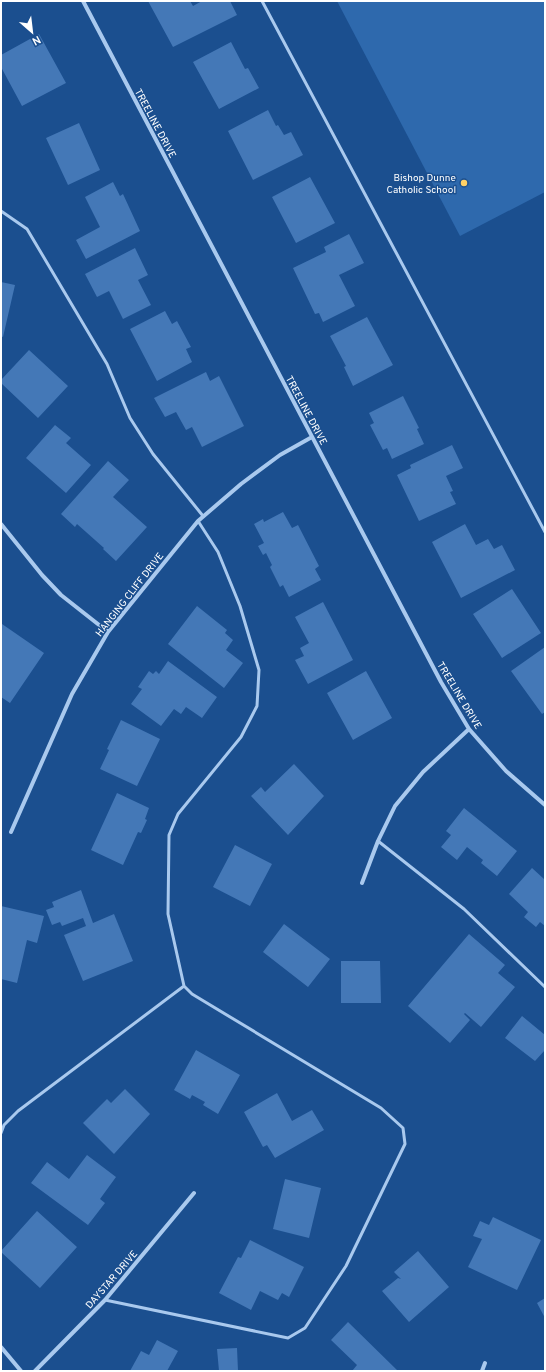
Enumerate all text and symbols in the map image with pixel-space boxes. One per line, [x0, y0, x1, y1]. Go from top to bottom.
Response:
north arrow [12, 12, 52, 52]
text: N [29, 32, 43, 48]
street label: TREELINE DRIVE [131, 87, 178, 161]
place label: Bishop Dunne Catholic School [386, 172, 456, 197]
marker: Bishop Dunne Catholic School [459, 178, 469, 188]
street label: TREELINE DRIVE [282, 374, 329, 448]
street label: HANGING CLIFF DRIVE [93, 550, 167, 640]
street label: TREELINE DRIVE [433, 660, 484, 732]
street label: DAYSTAR DRIVE [83, 1248, 141, 1312]

